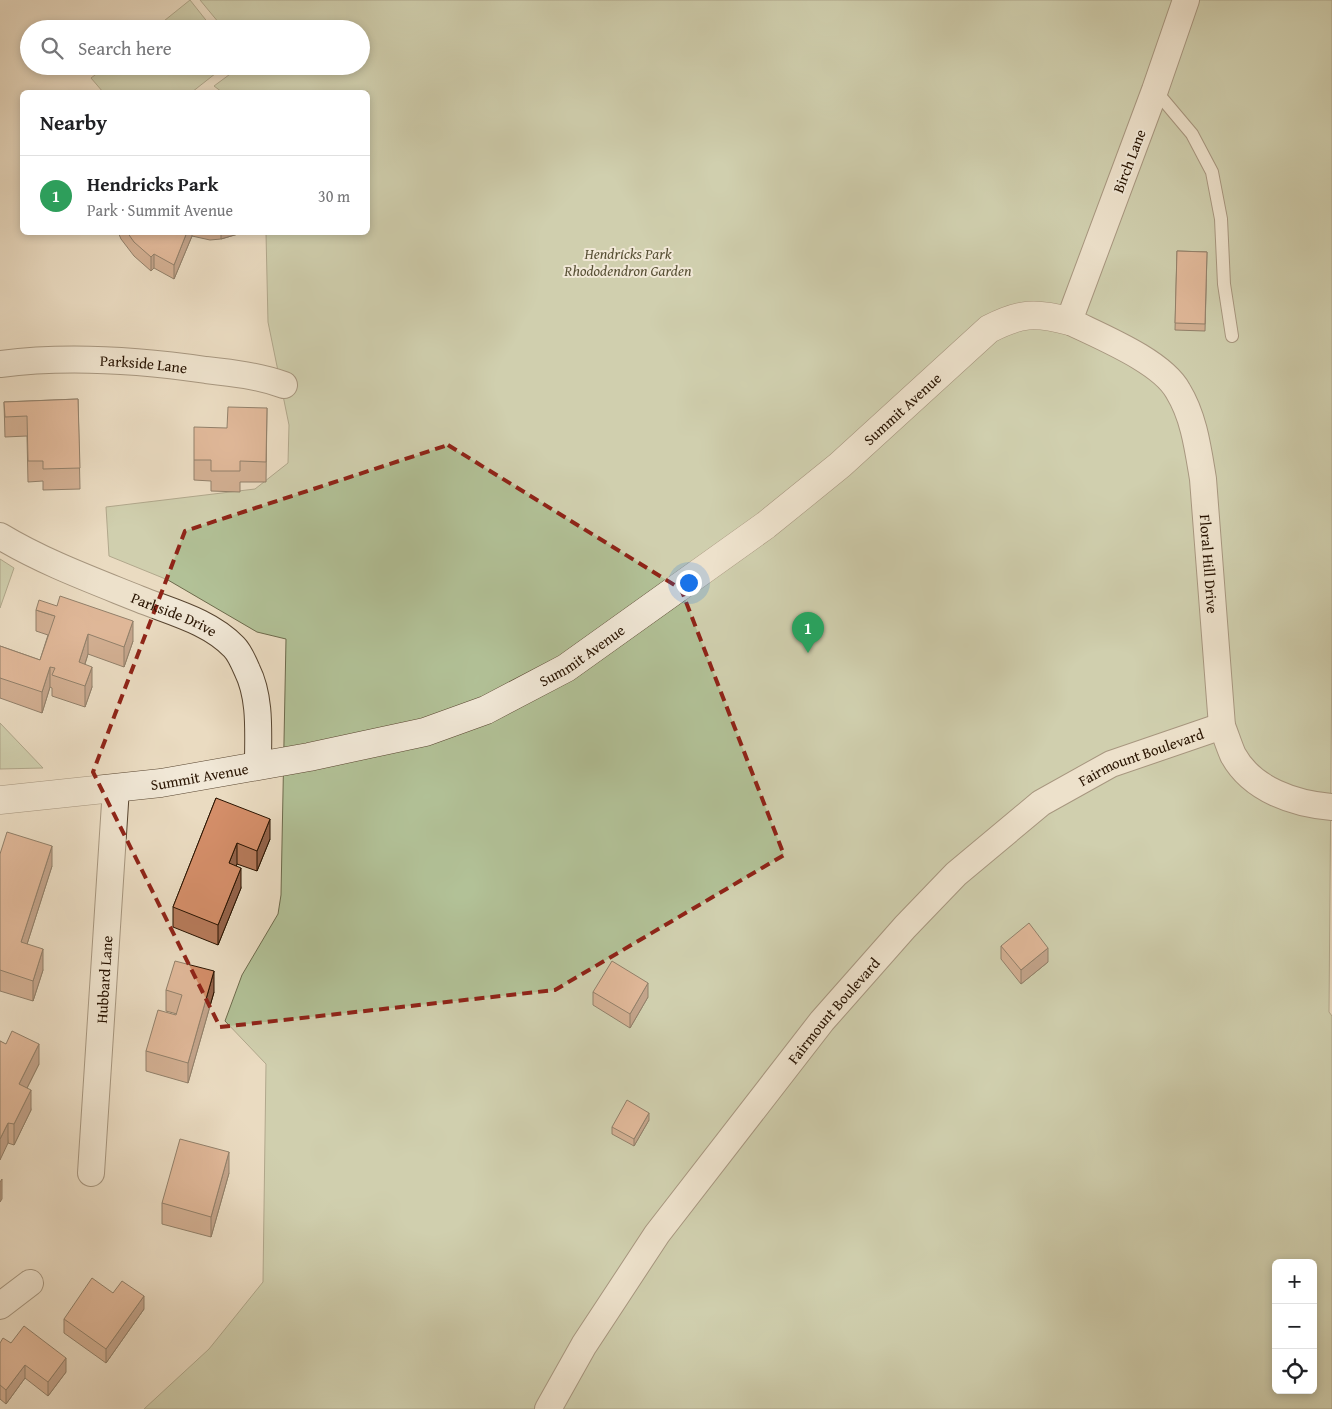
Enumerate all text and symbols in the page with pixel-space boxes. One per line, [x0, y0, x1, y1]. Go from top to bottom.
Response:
search box [20, 20, 370, 75]
icon: search [38, 34, 66, 62]
text: Search here [78, 34, 172, 62]
text: Nearby [40, 107, 107, 138]
street label: Birch Lane [1107, 126, 1151, 196]
text: Hendricks Park [87, 170, 218, 198]
text: 1 [52, 184, 60, 208]
text: 30 m [318, 184, 350, 208]
text: Park · Summit Avenue [87, 198, 233, 222]
park label: Hendricks Park Rhododendron Garden [563, 243, 692, 281]
street label: Parkside Lane [100, 349, 189, 378]
street label: Summit Avenue [858, 367, 946, 450]
street label: Floral Hill Drive [1195, 513, 1224, 614]
your location [676, 570, 702, 596]
street label: Parkside Drive [128, 587, 221, 641]
pin: 1 [792, 612, 824, 653]
street label: Summit Avenue [535, 619, 629, 691]
street label: Fairmount Boulevard [1074, 723, 1206, 791]
street label: Summit Avenue [150, 757, 250, 795]
street label: Hubbard Lane [90, 935, 117, 1024]
street label: Fairmount Boulevard [782, 953, 884, 1068]
map controls [1272, 1259, 1317, 1394]
button: + [1272, 1259, 1317, 1304]
button: − [1272, 1304, 1317, 1349]
button: locate [1272, 1349, 1317, 1394]

